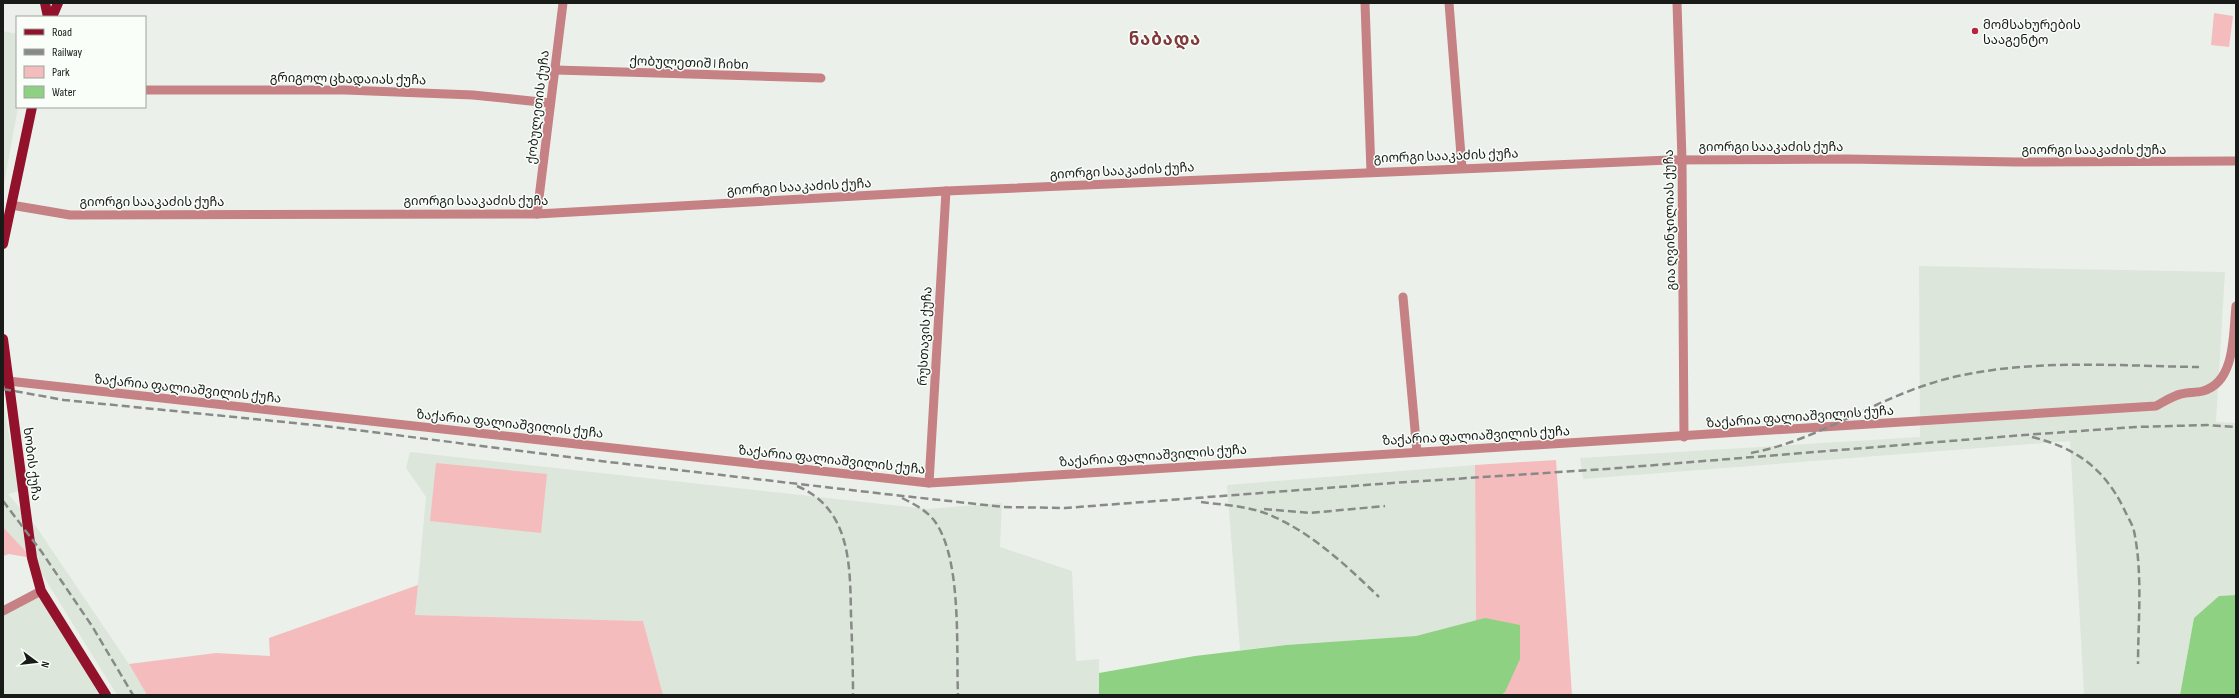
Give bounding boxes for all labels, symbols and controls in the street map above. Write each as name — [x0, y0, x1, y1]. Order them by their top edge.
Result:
legend — [16, 16, 146, 108]
place label: მომსახურების სააგენტო — [1983, 17, 2081, 48]
text: Road — [52, 25, 72, 40]
marker: მომსახურების სააგენტო — [1970, 26, 1980, 36]
district label: ნაბადა — [1129, 30, 1201, 50]
text: Railway — [52, 45, 83, 60]
street label: ქობულეთის ქუჩა — [523, 49, 553, 165]
street label: ქობულეთიშ I ჩიხი — [629, 53, 749, 73]
text: Park — [52, 65, 70, 80]
street label: გრიგოლ ცხადაიას ქუჩა — [270, 70, 426, 88]
text: Water — [52, 85, 76, 100]
street label: გიორგი სააკაძის ქუჩა — [1699, 139, 1843, 155]
street label: გიორგი სააკაძის ქუჩა — [2022, 142, 2166, 158]
street label: გიორგი სააკაძის ქუჩა — [1373, 145, 1519, 167]
street label: გია ღვინჯილიას ქუჩა — [1661, 149, 1679, 291]
street label: გიორგი სააკაძის ქუჩა — [1049, 159, 1195, 183]
street label: გიორგი სააკაძის ქუჩა — [726, 175, 872, 199]
street label: გიორგი სააკაძის ქუჩა — [404, 193, 548, 209]
street label: გიორგი სააკაძის ქუჩა — [80, 194, 224, 210]
street label: რუსთავის ქუჩა — [914, 286, 936, 386]
street label: ზაქარია ფალიაშვილის ქუჩა — [94, 371, 282, 407]
street label: ზაქარია ფალიაშვილის ქუჩა — [1706, 402, 1894, 432]
street label: ზაქარია ფალიაშვილის ქუჩა — [416, 406, 604, 442]
street label: ზაქარია ფალიაშვილის ქუჩა — [1382, 423, 1570, 449]
street label: ხობის ქუჩა — [20, 426, 44, 502]
street label: ზაქარია ფალიაშვილის ქუჩა — [1059, 441, 1247, 471]
street label: ზაქარია ფალიაშვილის ქუჩა — [738, 442, 926, 478]
north arrow — [16, 642, 56, 682]
text: N — [38, 660, 52, 669]

